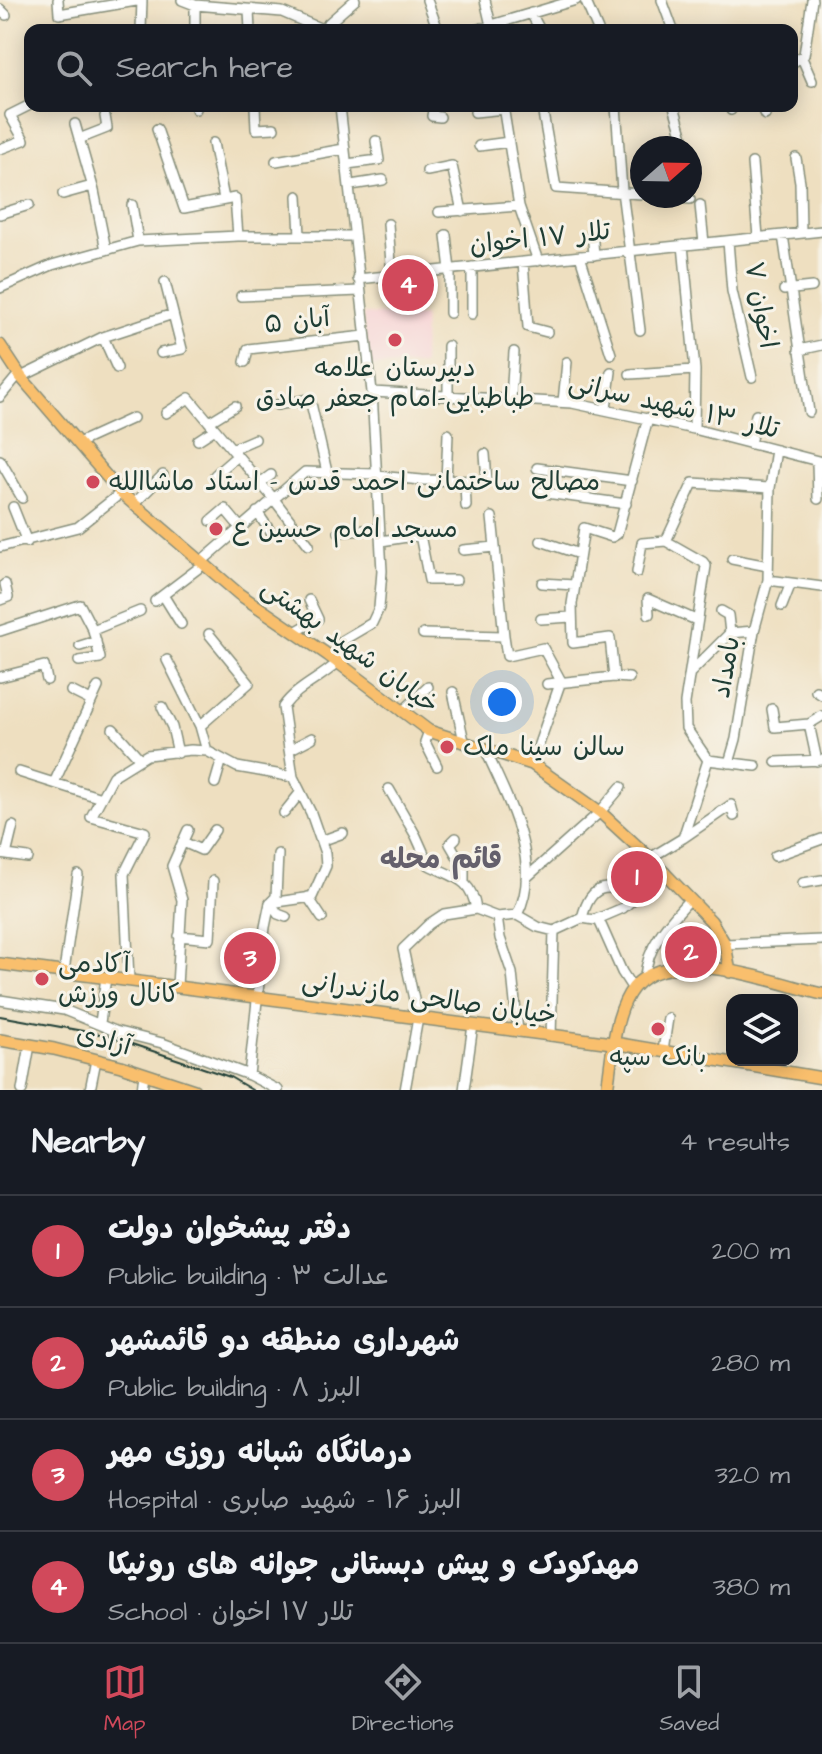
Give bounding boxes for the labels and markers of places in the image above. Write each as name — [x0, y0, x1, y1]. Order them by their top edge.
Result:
pin: 4 — [382, 255, 434, 315]
marker: دبیرستان علامه طباطبایی-امام جعفر صادق — [386, 331, 404, 349]
place label: دبیرستان علامه طباطبایی-امام جعفر صادق — [256, 350, 534, 417]
place label: مصالح ساختمانی احمد قدس - استاد ماشاالله — [109, 464, 600, 500]
marker: مصالح ساختمانی احمد قدس - استاد ماشاالله — [84, 473, 102, 491]
place label: مسجد امام حسین ع — [232, 511, 458, 548]
marker: مسجد امام حسین ع — [207, 520, 225, 538]
place label: سالن سینا ملک — [463, 729, 625, 765]
marker: سالن سینا ملک — [438, 738, 456, 756]
pin: 1 — [611, 847, 663, 907]
pin: 2 — [665, 922, 717, 982]
pin: 3 — [224, 928, 276, 988]
place label: آکادمی کانال ورزش — [58, 946, 180, 1012]
marker: آکادمی کانال ورزش — [33, 970, 51, 988]
marker: بانک سپه — [649, 1020, 667, 1038]
place label: بانک سپه — [609, 1039, 707, 1075]

